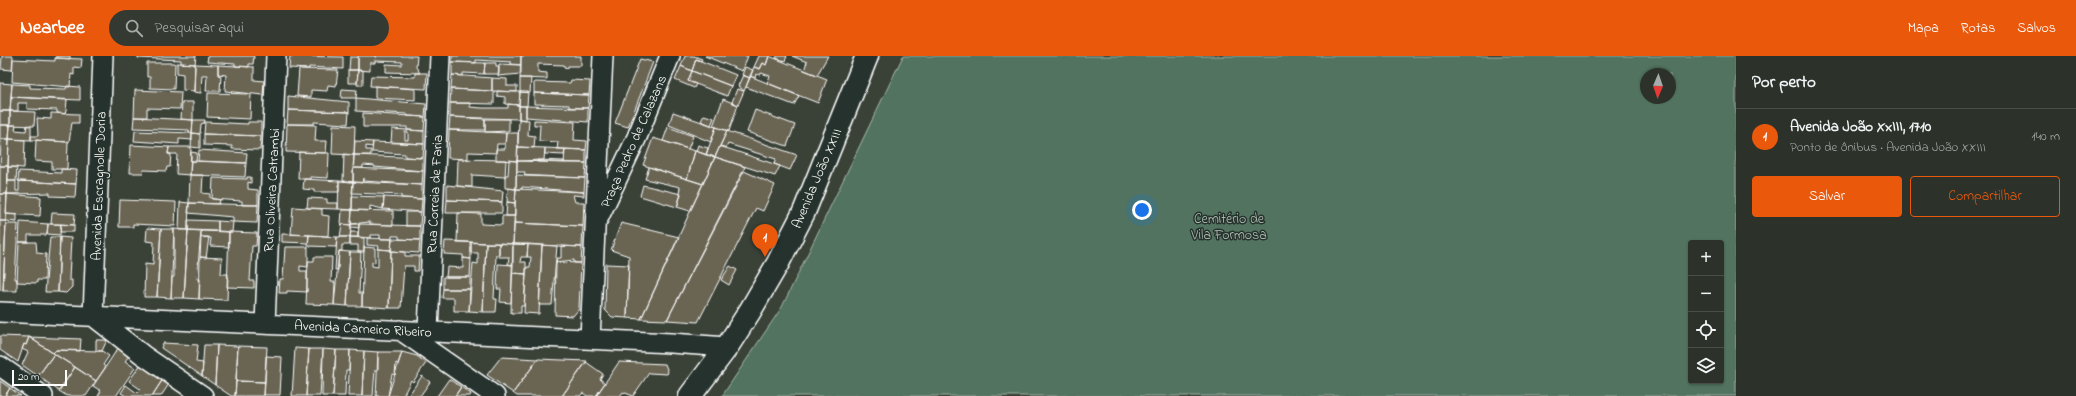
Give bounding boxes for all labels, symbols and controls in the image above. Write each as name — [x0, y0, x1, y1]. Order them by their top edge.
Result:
search box — [109, 10, 389, 46]
text: Nearbee — [20, 15, 85, 42]
icon: search — [123, 17, 145, 39]
text: Pesquisar aqui — [155, 17, 244, 39]
text: Mapa — [1908, 18, 1939, 39]
text: Rotas — [1961, 18, 1995, 39]
text: Salvos — [2017, 18, 2056, 39]
north arrow — [1640, 68, 1676, 104]
text: Por perto — [1752, 70, 1816, 95]
street label: Praça Pedro de Calazans — [596, 72, 673, 211]
street label: Avenida Escragnolle Doria — [86, 111, 114, 261]
text: Avenida João XxIII, 1710 — [1790, 116, 1931, 138]
street label: Avenida João XXIII — [787, 125, 848, 232]
text: 1 — [1763, 127, 1767, 146]
text: 140 m — [2032, 127, 2060, 146]
street label: Rua Oliveira Catrambi — [259, 128, 286, 252]
street label: Rua Correia de Faria — [422, 134, 449, 254]
text: Ponto de ônibus · Avenida João XXIII — [1790, 138, 1986, 157]
button: Salvar — [1752, 176, 1902, 217]
button: Compartilhar — [1910, 176, 2060, 217]
your location — [1132, 200, 1152, 220]
park label: Cemitério de Vila Formosa — [1190, 209, 1267, 246]
pin: 1 — [752, 224, 778, 257]
map controls — [1688, 240, 1724, 384]
button: + — [1688, 240, 1724, 276]
button: − — [1688, 276, 1724, 312]
button: locate — [1688, 312, 1724, 348]
street label: Avenida Carneiro Ribeiro — [294, 315, 432, 344]
button: layers — [1688, 348, 1724, 384]
scale bar — [12, 368, 67, 387]
text: 20 m — [18, 369, 40, 385]

